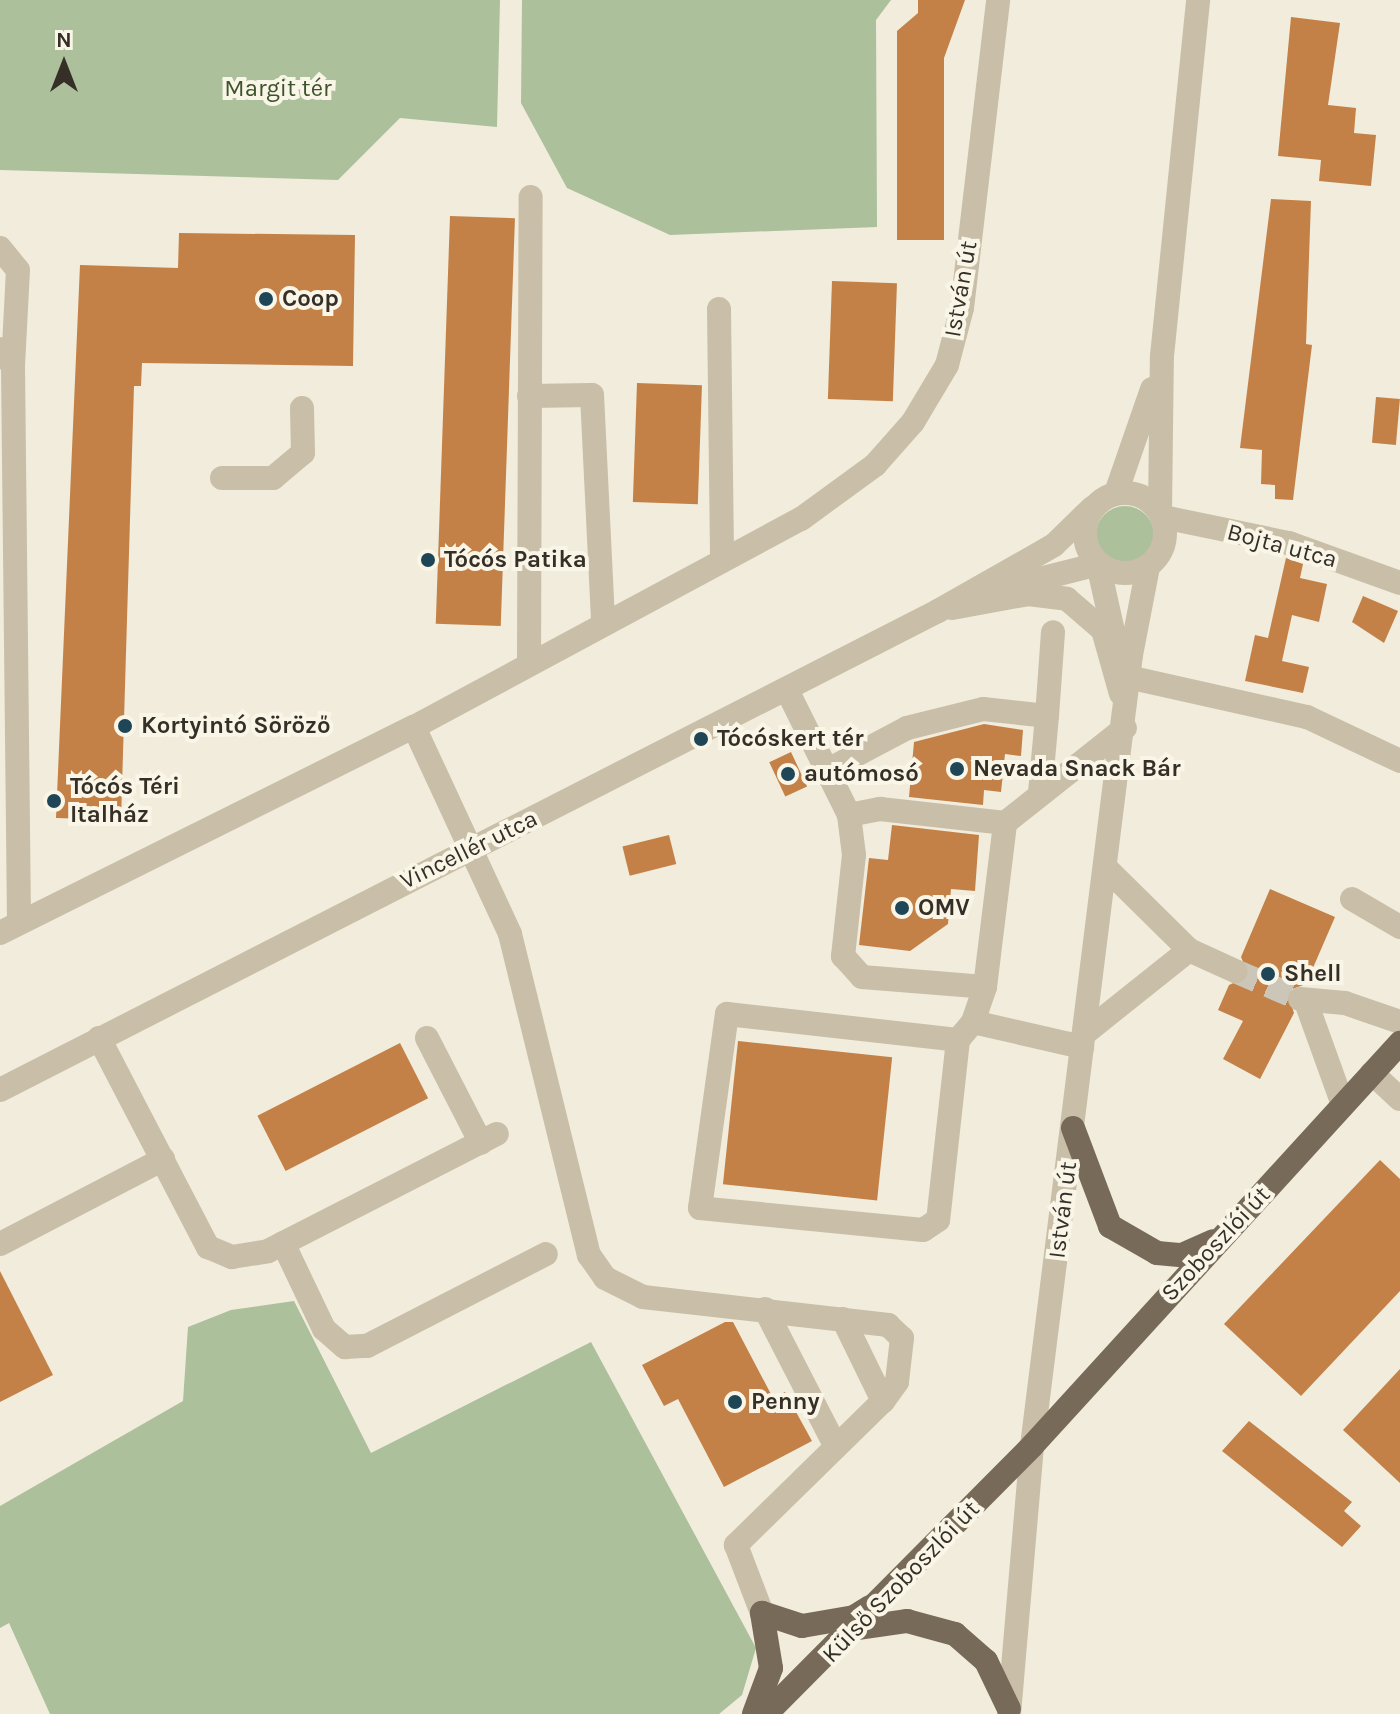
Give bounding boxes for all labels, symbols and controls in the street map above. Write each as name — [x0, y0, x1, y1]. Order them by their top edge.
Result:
north arrow — [24, 24, 104, 104]
text: N — [56, 27, 72, 53]
park label: Margit tér — [224, 75, 332, 103]
street label: István út — [938, 239, 984, 339]
place label: Coop — [282, 285, 339, 313]
marker: Coop — [257, 290, 275, 308]
street label: Bojta utca — [1224, 518, 1340, 574]
place label: Tócós Patika — [444, 546, 587, 574]
marker: Tócós Patika — [419, 551, 437, 569]
place label: Kortyintó Söröző — [141, 712, 331, 740]
marker: Kortyintó Söröző — [116, 717, 134, 735]
place label: Tócóskert tér — [717, 725, 864, 753]
marker: Tócóskert tér — [692, 730, 710, 748]
place label: Nevada Snack Bár — [973, 755, 1181, 783]
place label: autómosó — [804, 760, 919, 788]
marker: Nevada Snack Bár — [948, 760, 966, 778]
marker: autómosó — [779, 765, 797, 783]
place label: Tócós Téri Italház — [70, 773, 180, 829]
marker: Tócós Téri Italház — [45, 792, 63, 810]
street label: Vincellér utca — [396, 804, 542, 896]
place label: OMV — [918, 894, 970, 922]
marker: OMV — [893, 899, 911, 917]
place label: Shell — [1284, 960, 1342, 988]
marker: Shell — [1259, 965, 1277, 983]
street label: István út — [1043, 1160, 1083, 1260]
street label: Szoboszlói út — [1155, 1181, 1277, 1307]
place label: Penny — [751, 1388, 820, 1416]
marker: Penny — [726, 1393, 744, 1411]
street label: Külső Szoboszlói út — [816, 1495, 986, 1669]

